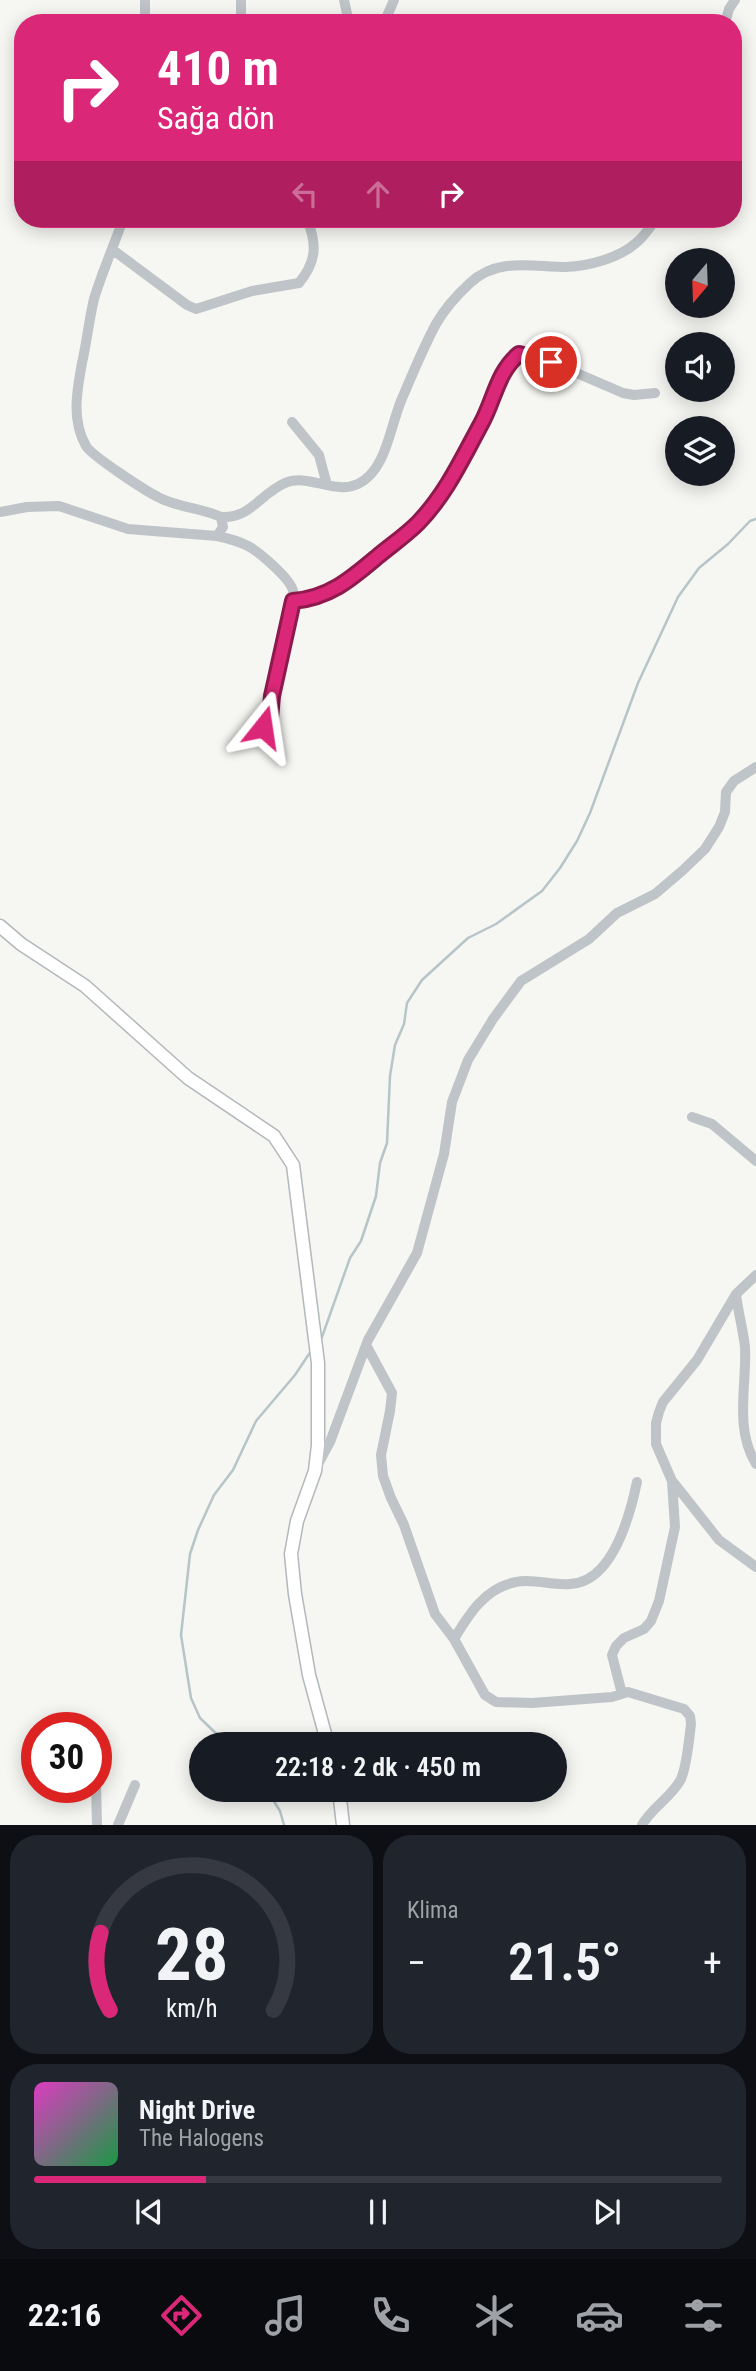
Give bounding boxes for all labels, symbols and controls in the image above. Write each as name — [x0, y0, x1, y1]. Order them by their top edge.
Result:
text: 410 m — [157, 40, 279, 97]
icon: right — [42, 42, 133, 133]
text: Sağa dön — [157, 99, 275, 137]
icon: left — [286, 175, 324, 213]
icon: ahead — [359, 175, 397, 213]
icon: right — [432, 175, 470, 213]
north arrow — [665, 248, 735, 318]
map controls — [665, 248, 735, 486]
pin — [521, 332, 581, 392]
button: sound — [665, 332, 735, 402]
icon: arrive — [532, 343, 570, 381]
button: layers — [665, 416, 735, 486]
position arrow — [226, 690, 300, 764]
speed limit sign: 30 — [21, 1712, 112, 1803]
text: 22:18 · 2 dk · 450 m — [275, 1752, 481, 1782]
text: Klima — [407, 1897, 458, 1924]
text: 28 — [155, 1913, 228, 1999]
text: 21.5° — [508, 1932, 621, 1993]
text: − — [407, 1941, 426, 1985]
text: + — [703, 1941, 722, 1985]
text: km/h — [166, 1994, 217, 2023]
text: Night Drive — [139, 2095, 255, 2125]
text: The Halogens — [139, 2125, 264, 2152]
icon: previous — [130, 2193, 168, 2231]
icon: pause — [359, 2193, 397, 2231]
icon: next — [588, 2193, 626, 2231]
icon: directions — [157, 2291, 206, 2340]
icon: music — [261, 2291, 310, 2340]
icon: phone — [366, 2291, 415, 2340]
icon: climate — [470, 2291, 519, 2340]
icon: car — [575, 2291, 624, 2340]
icon: filters — [679, 2291, 728, 2340]
text: 22:16 — [28, 2296, 101, 2334]

